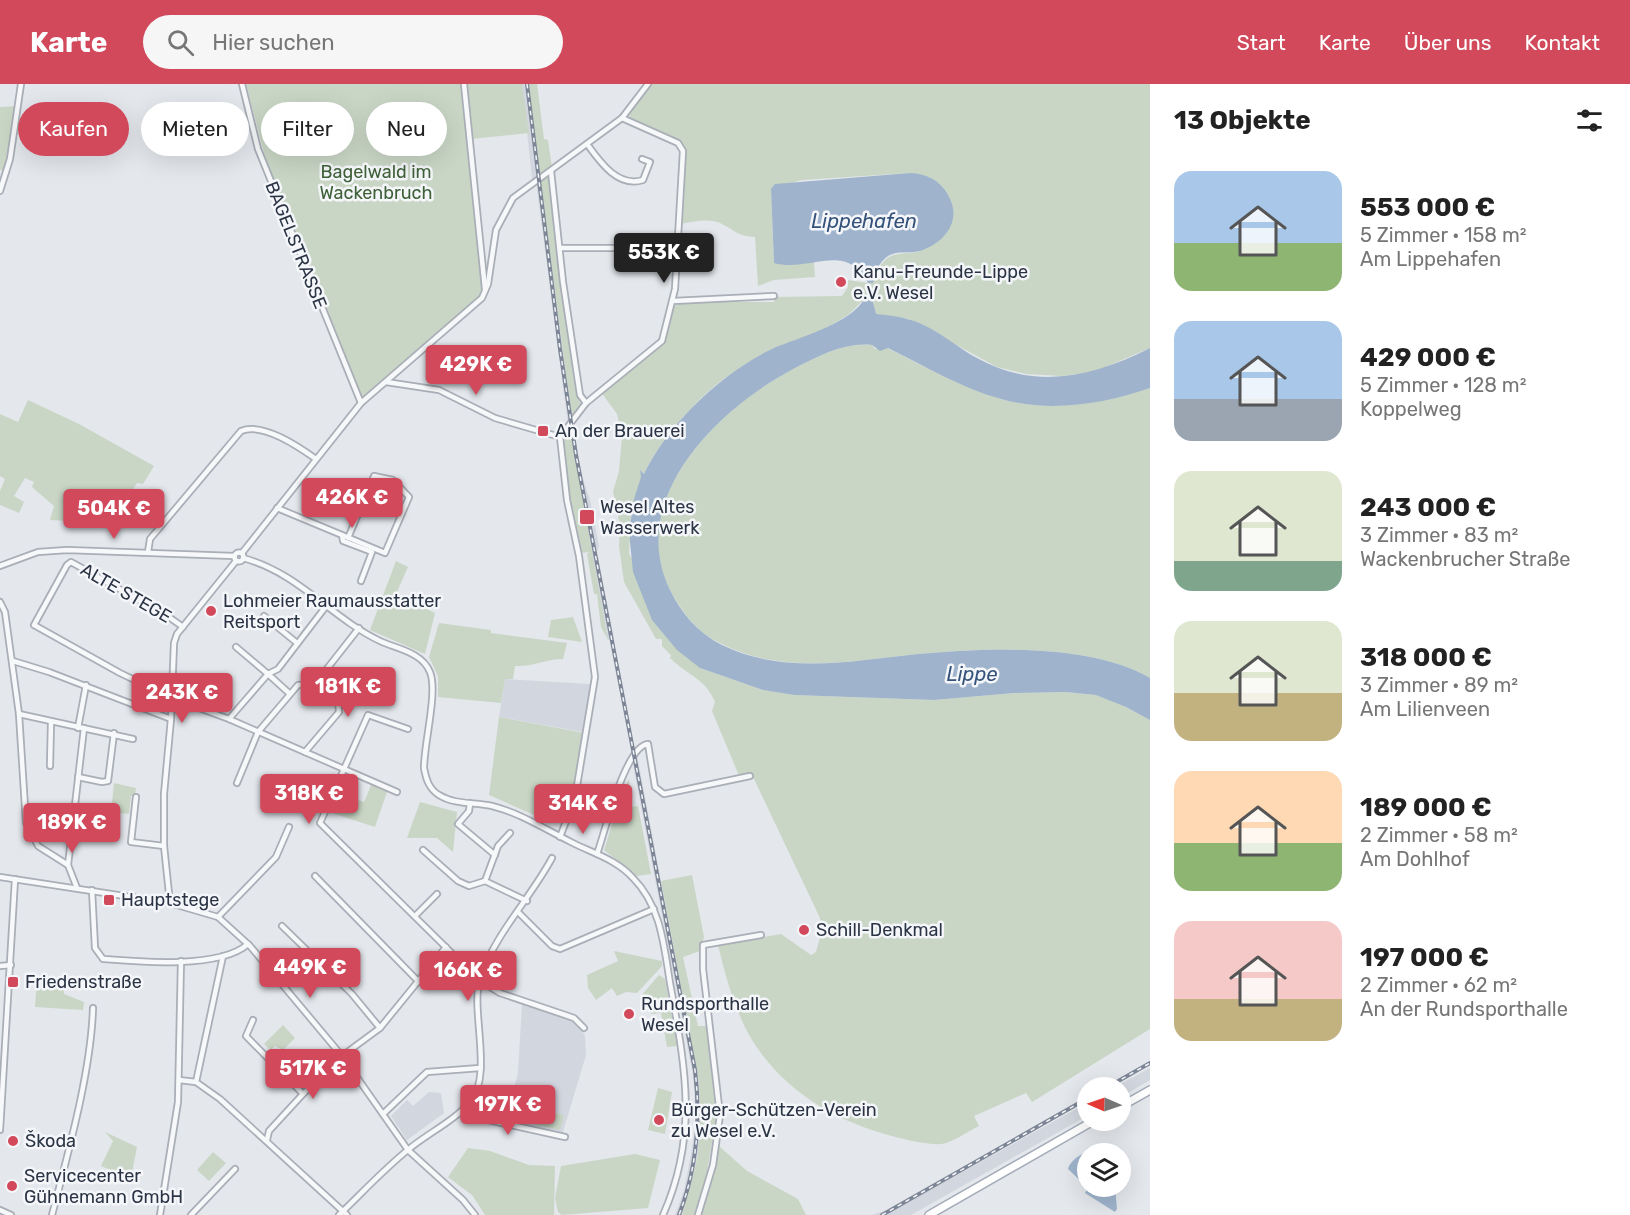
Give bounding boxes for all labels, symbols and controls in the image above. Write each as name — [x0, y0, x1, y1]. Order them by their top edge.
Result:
search box — [143, 15, 563, 69]
text: Karte — [30, 26, 107, 59]
icon: search — [164, 26, 197, 59]
text: Hier suchen — [212, 29, 335, 56]
text: Start — [1237, 30, 1286, 55]
text: Karte — [1319, 30, 1371, 55]
text: Über uns — [1404, 30, 1492, 55]
text: Kontakt — [1525, 30, 1600, 55]
chip: Kaufen — [18, 102, 129, 156]
chip: Mieten — [141, 102, 249, 156]
chip: Filter — [261, 102, 354, 156]
chip: Neu — [366, 102, 447, 156]
icon: filters — [1573, 104, 1606, 137]
text: 13 Objekte — [1174, 105, 1311, 136]
park label: Bagelwald im Wackenbruch — [319, 161, 433, 204]
street label: BAGELSTRASSE — [260, 178, 332, 312]
text: 553 000 € — [1360, 192, 1495, 223]
icon: home — [1222, 195, 1294, 267]
water label: Lippehafen — [811, 209, 917, 233]
text: 5 Zimmer · 158 m² — [1360, 223, 1527, 247]
pin: 553K € — [615, 233, 713, 284]
text: 553K € — [628, 240, 700, 264]
text: Am Lippehafen — [1360, 247, 1501, 271]
place label: Kanu-Freunde-Lippe e.V. Wesel — [853, 261, 1028, 304]
marker: Kanu-Freunde-Lippe e.V. Wesel — [834, 275, 848, 289]
text: 429 000 € — [1360, 342, 1496, 373]
pin: 429K € — [427, 345, 525, 396]
icon: home — [1222, 345, 1294, 417]
text: 429K € — [440, 352, 512, 376]
text: 5 Zimmer · 128 m² — [1360, 373, 1526, 397]
text: Koppelweg — [1360, 397, 1462, 421]
place label: An der Brauerei — [555, 420, 685, 442]
marker: An der Brauerei — [536, 424, 550, 438]
pin: 426K € — [303, 478, 401, 529]
text: 426K € — [316, 485, 388, 509]
pin: 504K € — [65, 489, 163, 540]
text: 243 000 € — [1360, 492, 1496, 523]
icon: home — [1222, 495, 1294, 567]
text: 504K € — [77, 496, 151, 520]
place label: Wesel Altes Wasserwerk — [600, 496, 700, 539]
marker: Wesel Altes Wasserwerk — [578, 508, 596, 526]
text: 3 Zimmer · 83 m² — [1360, 523, 1518, 547]
text: Wackenbrucher Straße — [1360, 547, 1571, 571]
street label: ALTE STEGE — [77, 558, 175, 628]
place label: Lohmeier Raumausstatter Reitsport — [223, 590, 441, 633]
marker: Lohmeier Raumausstatter Reitsport — [204, 604, 218, 618]
text: 318 000 € — [1360, 642, 1492, 673]
icon: home — [1222, 645, 1294, 717]
water label: Lippe — [947, 662, 997, 686]
pin: 181K € — [299, 667, 397, 718]
pin: 243K € — [133, 673, 231, 724]
text: 3 Zimmer · 89 m² — [1360, 673, 1518, 697]
text: 181K € — [315, 674, 381, 698]
text: 243K € — [146, 680, 218, 704]
text: Am Lilienveen — [1360, 697, 1490, 721]
pin: 318K € — [260, 774, 358, 825]
text: 318K € — [274, 781, 344, 805]
pin: 314K € — [534, 784, 632, 835]
text: 314K € — [548, 791, 618, 815]
text: 189 000 € — [1360, 792, 1492, 823]
icon: home — [1222, 795, 1294, 867]
pin: 189K € — [23, 803, 121, 854]
text: 189K € — [37, 810, 107, 834]
text: 2 Zimmer · 58 m² — [1360, 823, 1518, 847]
text: Am Dohlhof — [1360, 847, 1470, 871]
place label: Hauptstege — [121, 889, 219, 911]
marker: Hauptstege — [102, 893, 116, 907]
place label: Schill-Denkmal — [816, 919, 943, 941]
marker: Schill-Denkmal — [797, 923, 811, 937]
text: 197 000 € — [1360, 942, 1489, 973]
icon: home — [1222, 945, 1294, 1017]
pin: 449K € — [261, 948, 359, 999]
pin: 166K € — [419, 951, 517, 1002]
text: 449K € — [273, 955, 347, 979]
text: 166K € — [433, 958, 503, 982]
place label: Friedenstraße — [25, 971, 142, 993]
text: 2 Zimmer · 62 m² — [1360, 973, 1517, 997]
marker: Friedenstraße — [6, 975, 20, 989]
place label: Rundsporthalle Wesel — [641, 993, 769, 1036]
text: An der Rundsporthalle — [1360, 997, 1568, 1021]
marker: Rundsporthalle Wesel — [622, 1007, 636, 1021]
pin: 517K € — [264, 1049, 362, 1100]
text: 517K € — [279, 1056, 347, 1080]
north arrow — [1077, 1077, 1131, 1131]
map controls — [1077, 1077, 1131, 1197]
pin: 197K € — [459, 1085, 557, 1136]
text: 197K € — [474, 1092, 542, 1116]
place label: Bürger-Schützen-Verein zu Wesel e.V. — [671, 1099, 877, 1142]
marker: Bürger-Schützen-Verein zu Wesel e.V. — [652, 1113, 666, 1127]
place label: Škoda — [25, 1130, 76, 1152]
marker: Škoda — [6, 1134, 20, 1148]
button: layers — [1077, 1143, 1131, 1197]
place label: Servicecenter Gühnemann GmbH — [24, 1165, 183, 1208]
marker: Servicecenter Gühnemann GmbH — [5, 1179, 19, 1193]

